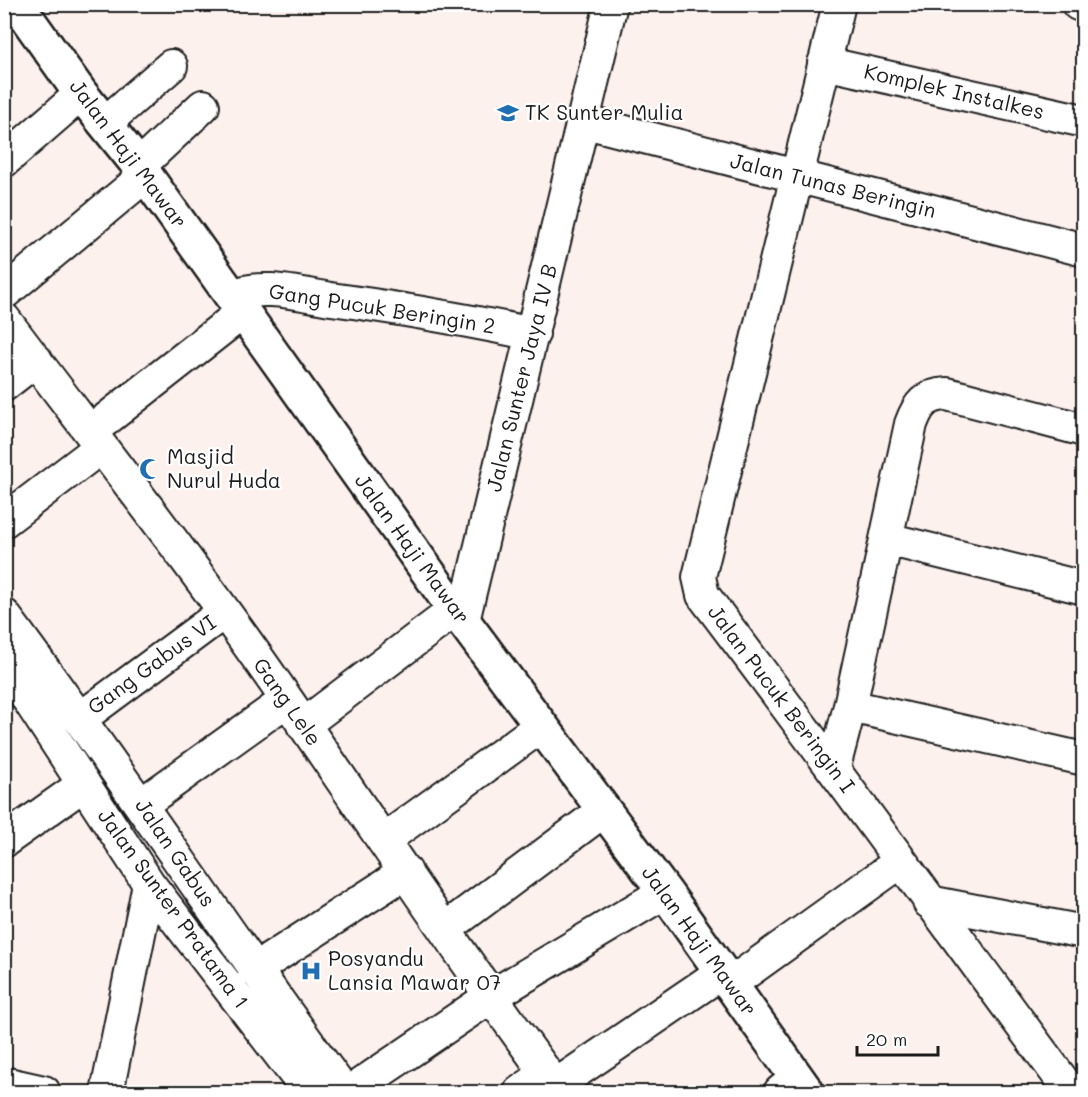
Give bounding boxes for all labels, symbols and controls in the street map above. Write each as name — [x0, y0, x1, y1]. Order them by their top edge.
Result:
street label: Komplek Instalkes — [862, 57, 1047, 124]
street label: Jalan Haji Mawar — [64, 73, 194, 233]
place label: TK Sunter Mulia — [525, 98, 684, 125]
school or university icon: TK Sunter Mulia — [496, 101, 520, 125]
street label: Jalan Tunas Beringin — [728, 146, 939, 223]
street label: Jalan Sunter Jaya IV B — [479, 261, 562, 494]
street label: Gang Pucuk Beringin 2 — [267, 276, 497, 339]
place label: Masjid Nurul Huda — [167, 442, 281, 493]
mosque icon: Masjid Nurul Huda — [138, 457, 162, 481]
street label: Jalan Haji Mawar — [350, 468, 477, 629]
street label: Jalan Pucuk Beringin I — [703, 599, 862, 797]
street label: Gang Gabus VI — [82, 608, 221, 719]
street label: Gang Lele — [248, 652, 328, 750]
street label: Jalan Gabus — [130, 793, 222, 912]
street label: Jalan Sunter Pratama 1 — [93, 803, 256, 1013]
street label: Jalan Haji Mawar — [637, 860, 764, 1021]
place label: Posyandu Lansia Mawar 07 — [328, 944, 501, 995]
hospital icon: Posyandu Lansia Mawar 07 — [299, 959, 323, 983]
scale bar — [857, 1019, 938, 1057]
text: 20 m — [866, 1027, 907, 1051]

